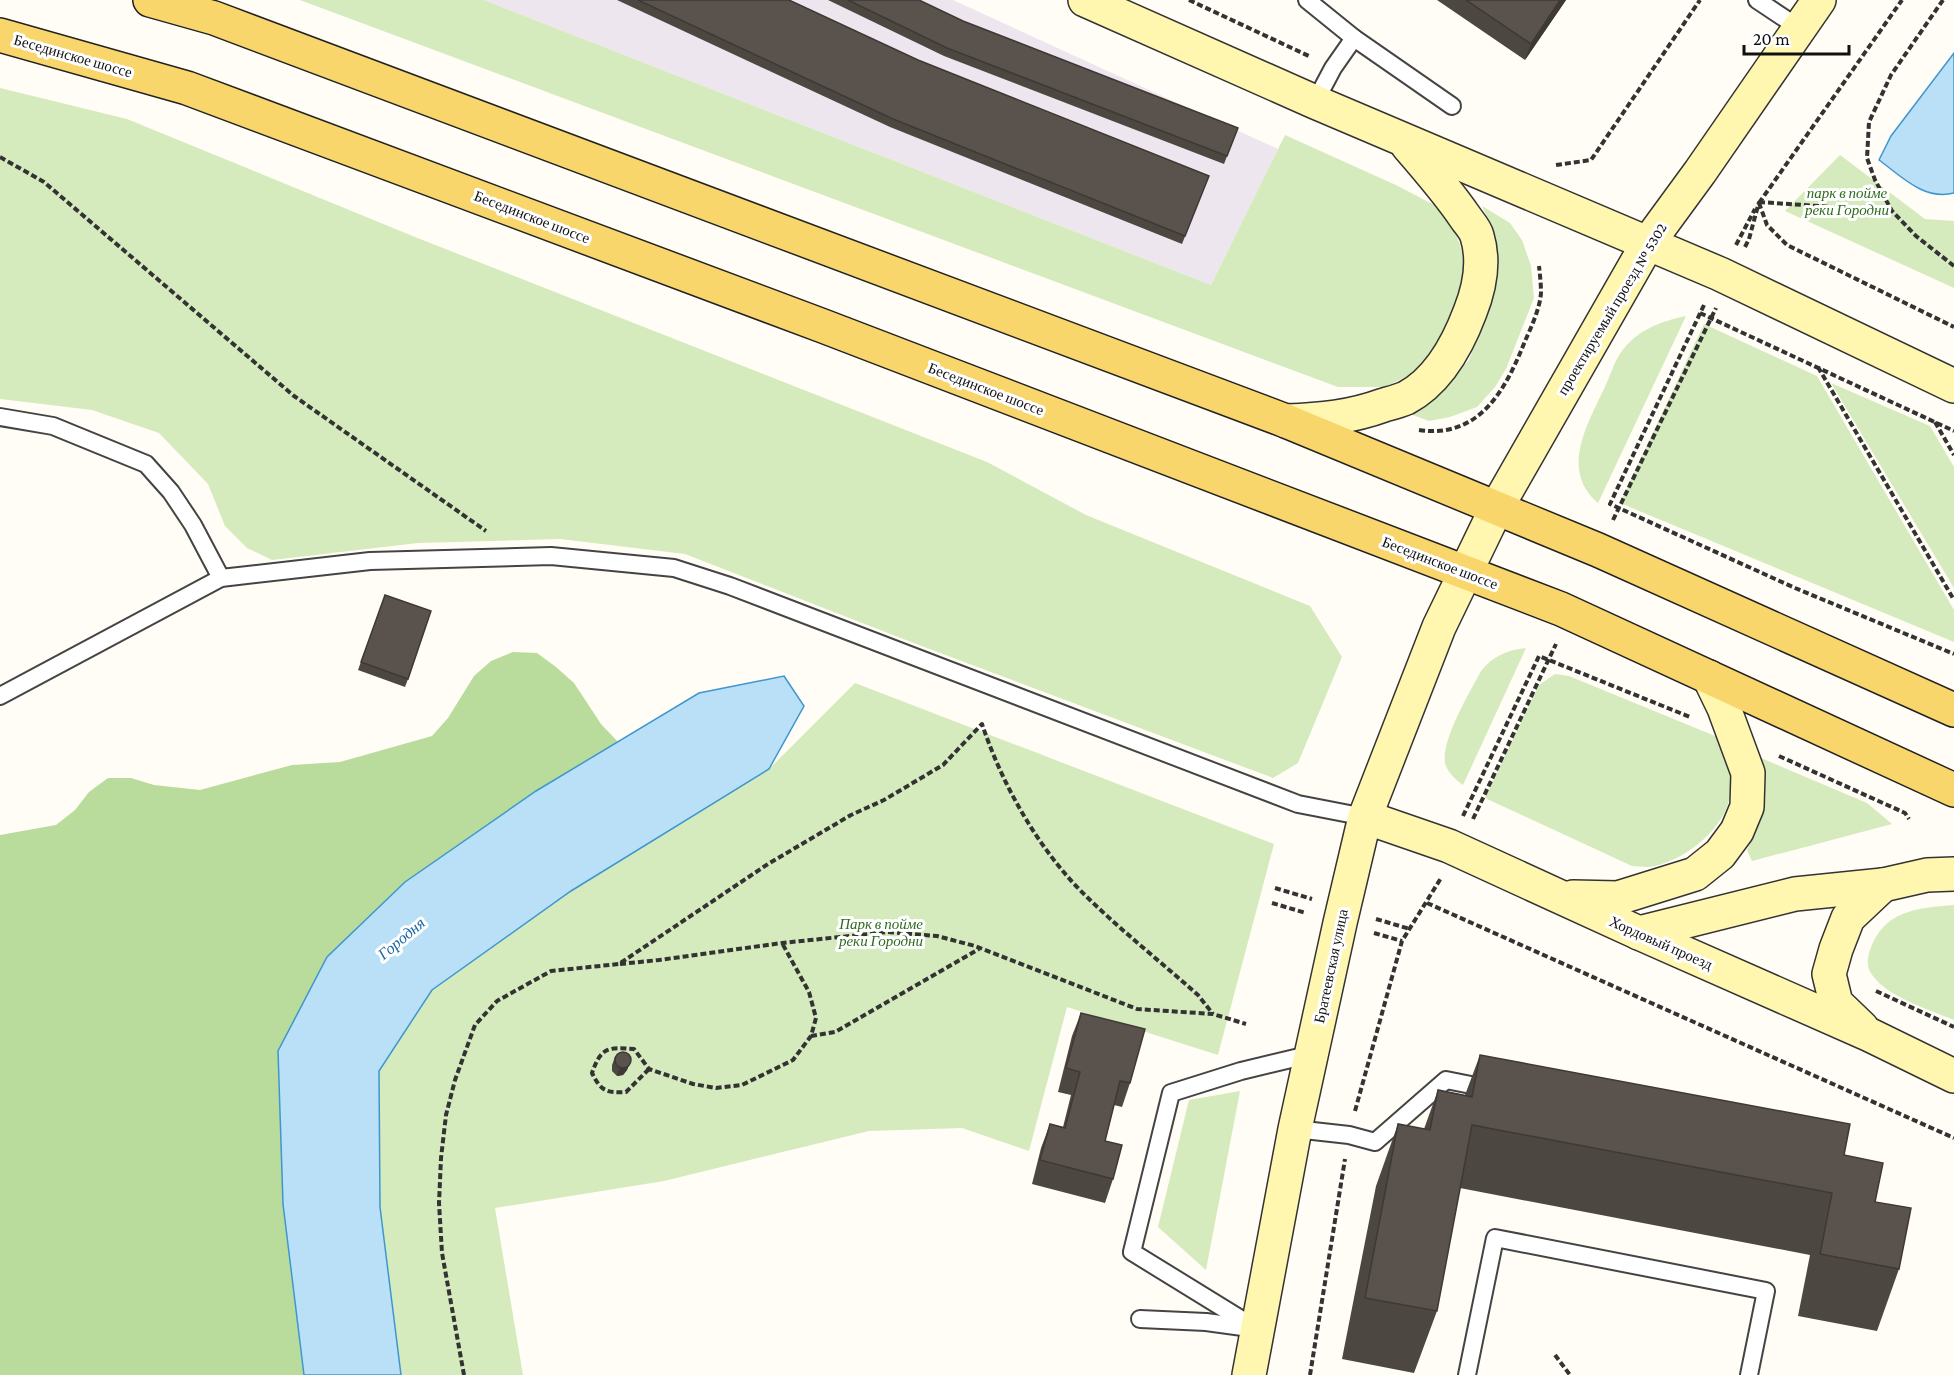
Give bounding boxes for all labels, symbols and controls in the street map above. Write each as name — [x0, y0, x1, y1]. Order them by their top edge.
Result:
scale bar — [1744, 18, 1849, 56]
text: 20 m — [1753, 29, 1790, 49]
street label: Бесединское шоссе — [12, 31, 134, 81]
park label: парк в пойме реки Городни — [1804, 185, 1889, 218]
street label: Бесединское шоссе — [472, 188, 592, 247]
street label: проектируемый проезд № 5302 — [1554, 220, 1670, 398]
street label: Бесединское шоссе — [926, 360, 1046, 419]
street label: Бесединское шоссе — [1380, 534, 1500, 593]
street label: Братеевская улица — [1311, 907, 1351, 1025]
street label: Хордовый проезд — [1607, 913, 1715, 973]
water label: Городня — [374, 914, 429, 964]
park label: Парк в пойме реки Городни — [838, 916, 923, 949]

